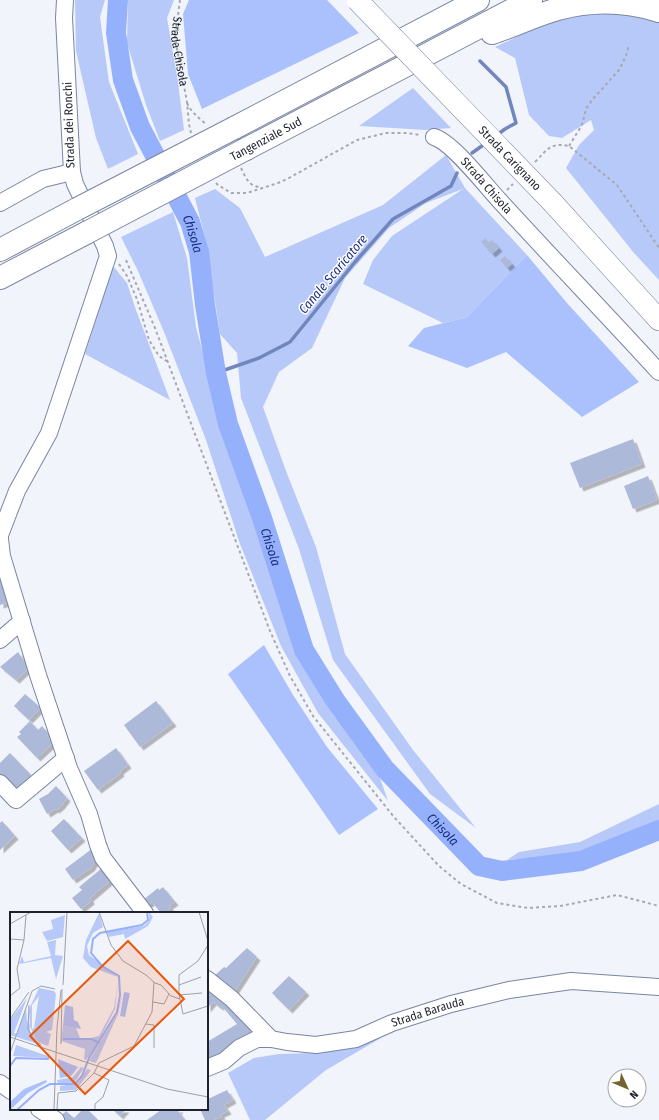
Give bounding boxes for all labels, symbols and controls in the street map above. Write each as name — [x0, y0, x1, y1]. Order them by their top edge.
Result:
street label: Strada Chisola — [168, 16, 191, 88]
street label: Strada dei Ronchi — [60, 82, 78, 168]
street label: Tangenziale Sud — [228, 114, 304, 164]
street label: Strada Carignano — [475, 123, 544, 193]
street label: Strada Chisola — [458, 154, 515, 217]
water label: Chisola — [180, 212, 206, 255]
water label: Canale Scaricatore — [296, 231, 370, 317]
water label: Chisola — [258, 526, 284, 568]
water label: Chisola — [424, 810, 462, 848]
inset map — [10, 912, 208, 1110]
street label: Strada Barauda — [389, 994, 466, 1030]
north arrow — [607, 1068, 647, 1108]
text: N — [627, 1088, 641, 1101]

